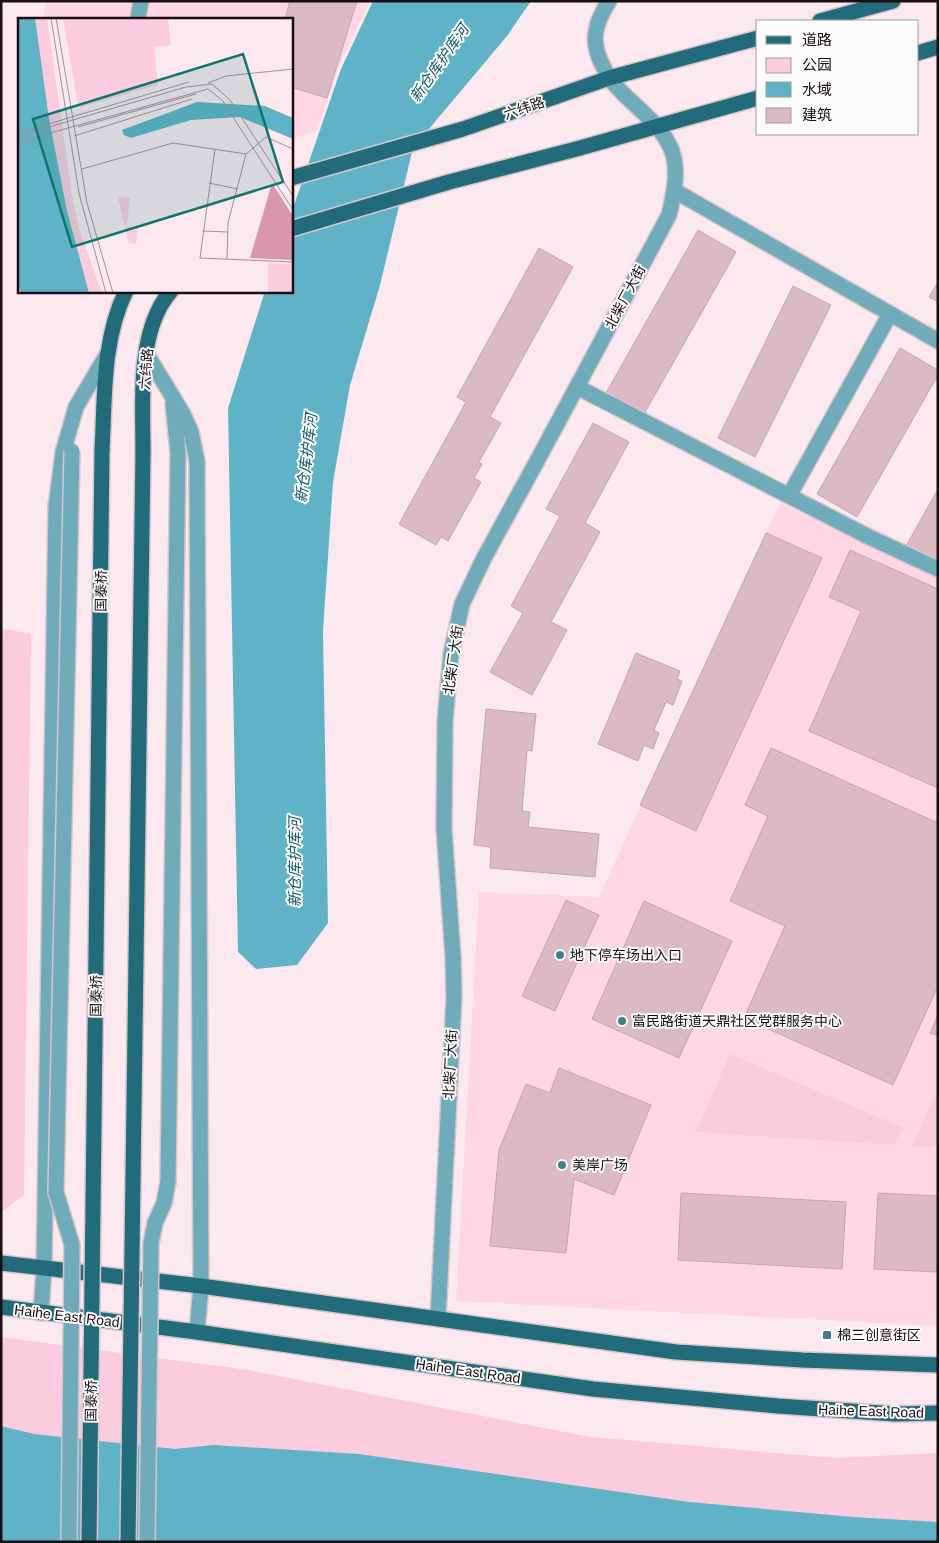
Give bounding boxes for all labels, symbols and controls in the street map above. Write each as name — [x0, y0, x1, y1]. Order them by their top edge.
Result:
inset map — [18, 18, 292, 292]
water label: 新仓库护库河 — [406, 19, 473, 105]
legend — [756, 20, 919, 135]
text: 道路 — [802, 31, 832, 48]
text: 公园 — [802, 56, 832, 73]
text: 水域 — [802, 81, 832, 98]
street label: 六纬路 — [502, 94, 546, 122]
text: 建筑 — [802, 106, 832, 123]
street label: 北柴厂大街 — [602, 262, 648, 332]
street label: 六纬路 — [136, 347, 156, 391]
water label: 新仓库护库河 — [292, 409, 320, 504]
street label: 国泰桥 — [93, 570, 109, 612]
street label: 北柴厂大街 — [440, 624, 466, 696]
water label: 新仓库护库河 — [286, 814, 303, 907]
place label: 地下停车场出入口 — [570, 947, 682, 963]
marker: 地下停车场出入口 — [554, 949, 566, 961]
street label: 国泰桥 — [88, 975, 104, 1017]
place label: 富民路街道天鼎社区党群服务中心 — [632, 1013, 842, 1029]
marker: 富民路街道天鼎社区党群服务中心 — [616, 1015, 628, 1027]
street label: 北柴厂大街 — [440, 1029, 460, 1099]
place label: 美岸广场 — [572, 1157, 628, 1173]
marker: 美岸广场 — [556, 1159, 568, 1171]
street label: Haihe East Road — [13, 1302, 121, 1330]
place label: 棉三创意街区 — [837, 1327, 921, 1343]
marker: 棉三创意街区 — [821, 1329, 833, 1341]
street label: Haihe East Road — [414, 1356, 522, 1386]
street label: 国泰桥 — [83, 1380, 99, 1422]
street label: Haihe East Road — [818, 1401, 924, 1421]

